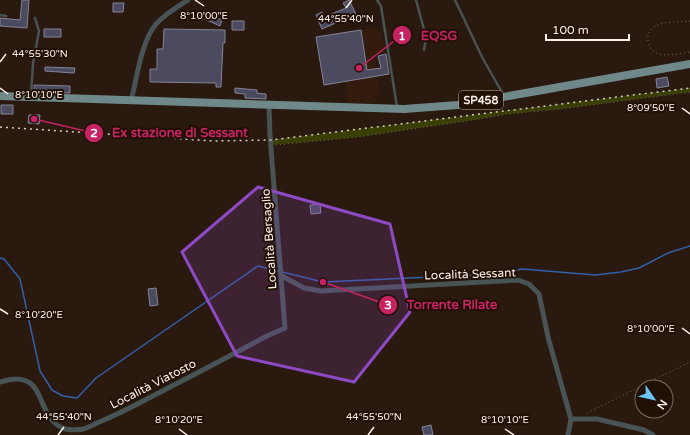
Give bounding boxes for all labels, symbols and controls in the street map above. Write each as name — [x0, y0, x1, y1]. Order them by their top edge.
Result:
text: 8°10'00"E — [180, 10, 228, 22]
text: 44°55'40"N — [318, 13, 374, 25]
scale bar — [546, 16, 629, 42]
callout: EQSG — [392, 23, 465, 48]
text: 100 m — [552, 23, 589, 37]
text: EQSG — [421, 28, 457, 44]
text: 1 — [398, 29, 406, 43]
text: 44°55'30"N — [12, 48, 68, 60]
text: 8°10'10"E — [15, 89, 63, 101]
road number: SP458 — [459, 91, 503, 109]
text: 8°09'50"E — [627, 102, 675, 114]
callout: Ex stazione di Sessant — [84, 120, 256, 145]
text: Ex stazione di Sessant — [112, 125, 248, 141]
text: 2 — [90, 126, 98, 140]
street label: Località Bersaglio — [259, 188, 279, 290]
street label: Località Sessant — [424, 265, 517, 283]
callout: Torrente Rilate — [378, 292, 505, 317]
text: Torrente Rilate — [406, 297, 498, 313]
text: 3 — [384, 298, 392, 312]
text: 8°10'20"E — [15, 309, 63, 321]
text: 8°10'00"E — [627, 323, 675, 335]
street label: Località Viatosto — [108, 356, 198, 412]
north arrow — [634, 379, 674, 419]
text: N — [654, 397, 670, 412]
text: 44°55'40"N — [36, 411, 92, 423]
text: 44°55'50"N — [346, 411, 402, 423]
text: 8°10'20"E — [155, 414, 203, 426]
text: 8°10'10"E — [481, 414, 529, 426]

